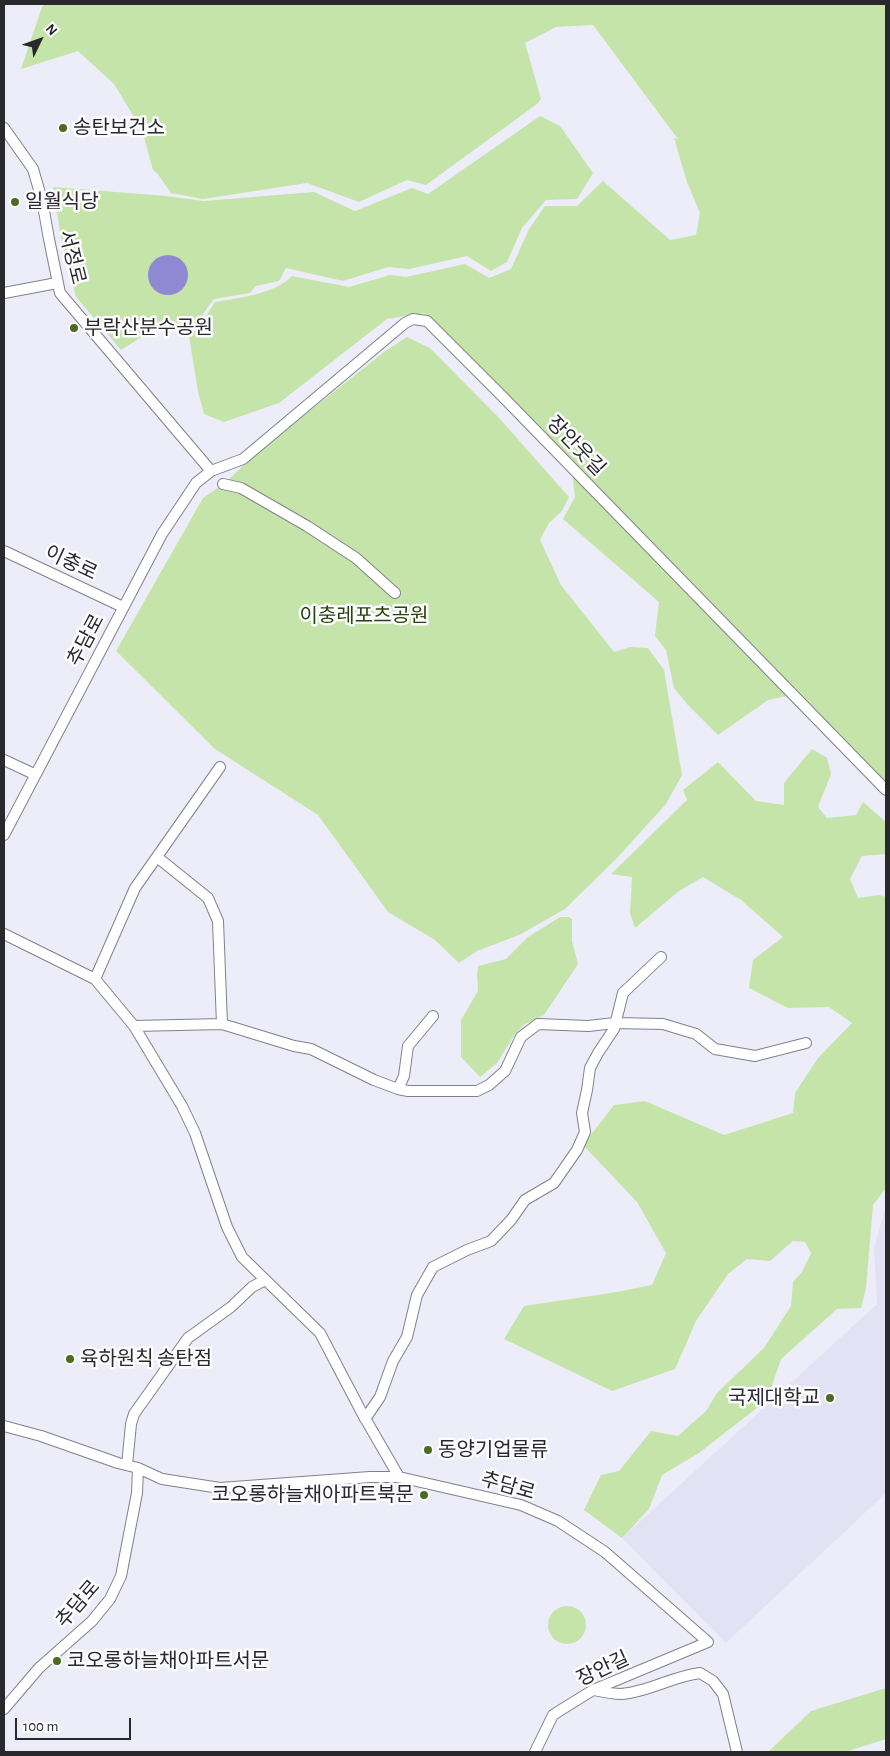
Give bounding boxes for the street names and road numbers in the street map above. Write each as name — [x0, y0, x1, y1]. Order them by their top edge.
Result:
street label: 서정로 — [54, 227, 90, 287]
street label: 장안웃길 — [542, 411, 610, 481]
street label: 이충로 — [41, 540, 101, 586]
street label: 추담로 — [62, 610, 110, 670]
street label: 추담로 — [478, 1467, 538, 1505]
street label: 추담로 — [51, 1575, 105, 1633]
street label: 장안길 — [573, 1646, 633, 1692]

